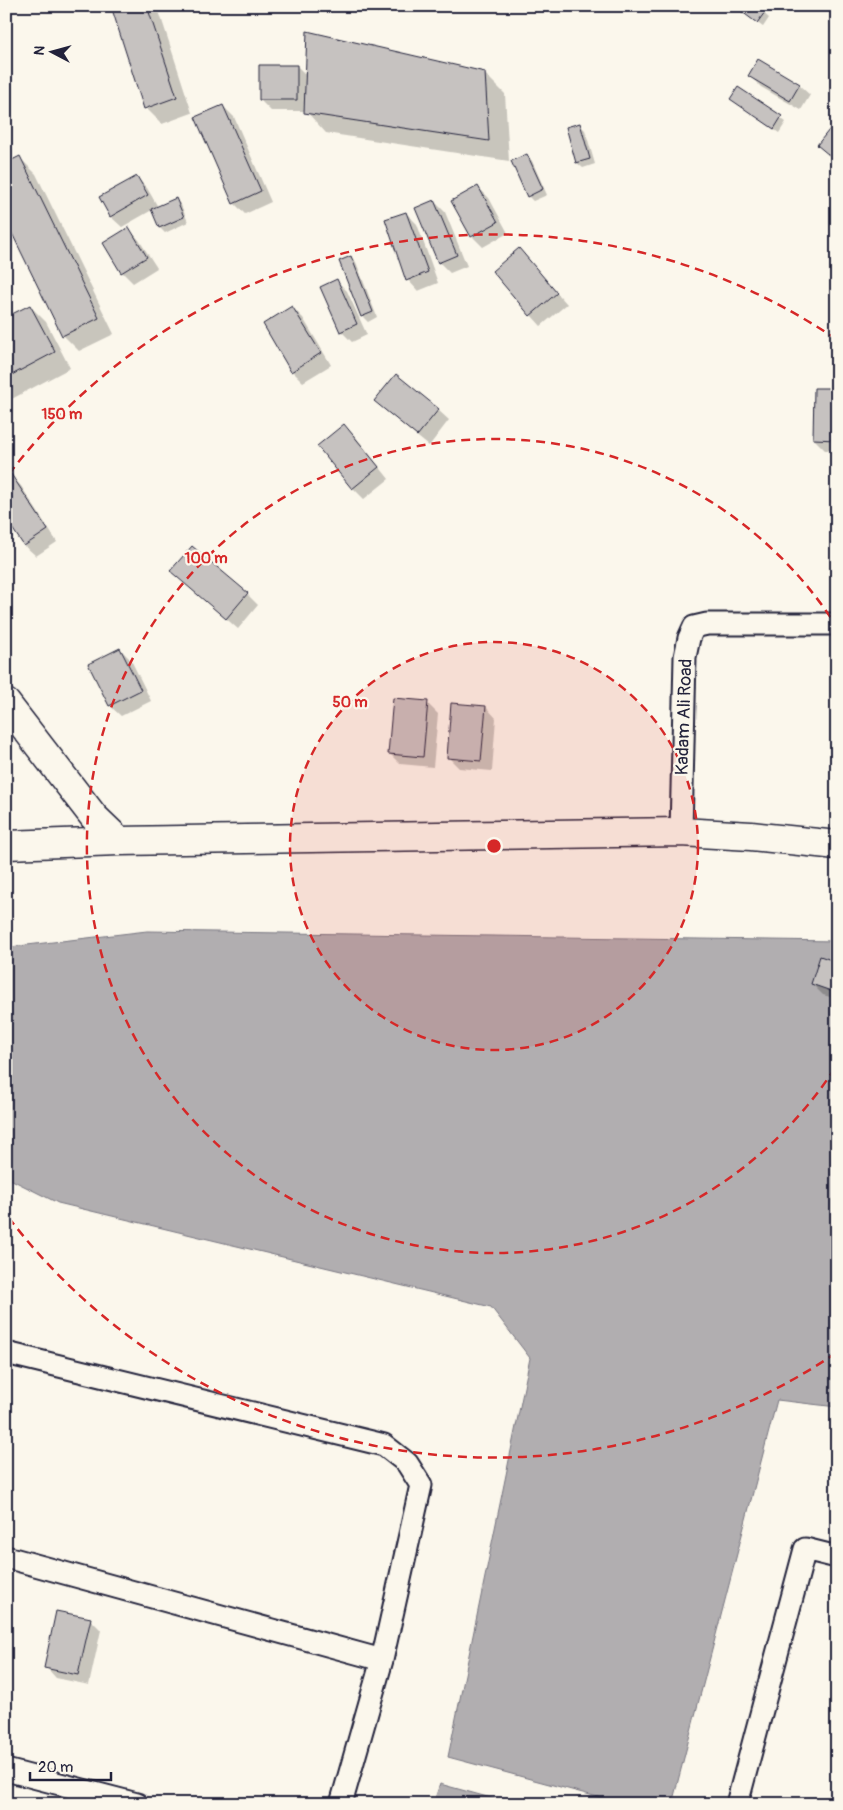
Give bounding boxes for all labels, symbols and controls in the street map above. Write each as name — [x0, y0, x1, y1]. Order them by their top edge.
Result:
north arrow — [28, 28, 78, 78]
text: N — [31, 45, 49, 56]
text: 150 m — [42, 405, 82, 424]
text: 100 m — [185, 549, 227, 568]
street label: Kadam Ali Road — [670, 658, 698, 776]
text: 50 m — [333, 693, 367, 712]
centre of rings — [485, 837, 503, 855]
scale bar — [30, 1750, 111, 1782]
text: 20 m — [38, 1758, 73, 1777]

